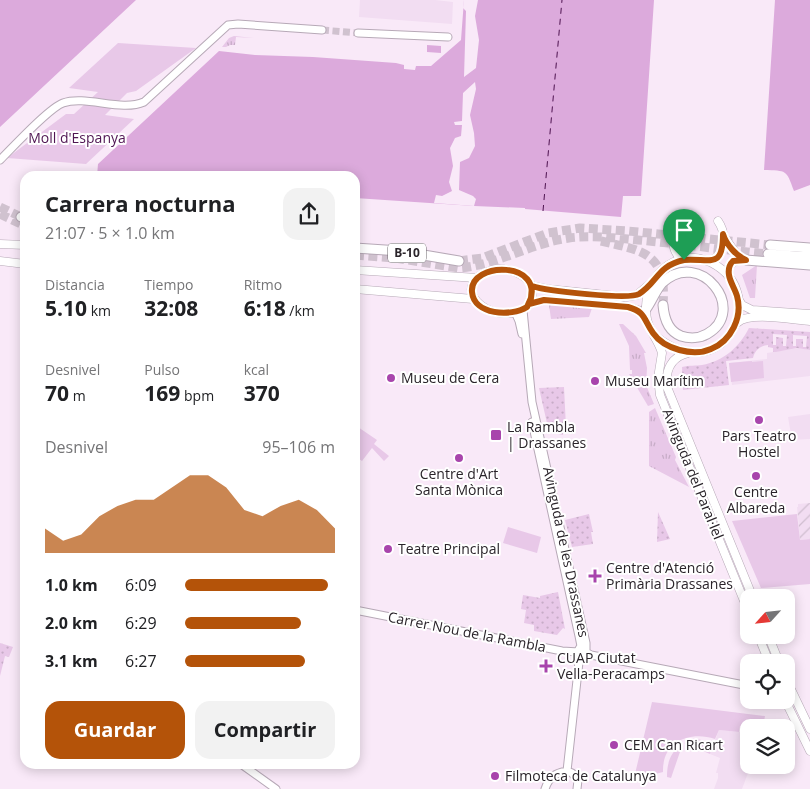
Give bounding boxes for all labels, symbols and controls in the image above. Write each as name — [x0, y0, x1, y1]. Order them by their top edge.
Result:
park label: Moll d'Espanya — [28, 128, 126, 147]
text: Carrera nocturna — [45, 188, 235, 218]
button: share — [283, 188, 335, 240]
pin — [663, 209, 705, 260]
icon: arrive — [670, 216, 698, 244]
text: 21:07 · 5 × 1.0 km — [45, 222, 175, 244]
road number: B-10 — [388, 244, 426, 262]
text: Distancia — [45, 275, 105, 294]
text: Tiempo — [144, 275, 193, 294]
text: Ritmo — [244, 275, 282, 294]
text: 5.10 — [45, 294, 87, 322]
text: 32:08 — [144, 294, 198, 322]
text: 6:18 — [244, 294, 286, 322]
text: km — [87, 301, 111, 320]
text: /km — [286, 301, 315, 320]
text: Desnivel — [45, 360, 100, 379]
text: Pulso — [144, 360, 180, 379]
text: kcal — [244, 360, 269, 379]
place label: Museu de Cera — [401, 368, 499, 387]
place label: Museu Marítim — [605, 371, 704, 390]
marker: Museu de Cera — [385, 372, 397, 384]
marker: Museu Marítim — [589, 375, 601, 387]
text: 70 — [45, 379, 69, 407]
text: 169 — [144, 379, 180, 407]
text: 370 — [244, 379, 280, 407]
text: m — [69, 386, 86, 405]
text: bpm — [180, 386, 214, 405]
street label: Avinguda del Paral·lel — [659, 406, 728, 542]
marker: Pars Teatro Hostel — [753, 414, 765, 426]
place label: La Rambla | Drassanes — [507, 417, 587, 452]
place label: Pars Teatro Hostel — [722, 426, 796, 461]
marker: La Rambla | Drassanes — [489, 428, 503, 442]
text: Desnivel — [45, 436, 108, 458]
text: 95–106 m — [262, 436, 335, 458]
marker: Centre d'Art Santa Mònica — [453, 452, 465, 464]
place label: Centre d'Art Santa Mònica — [415, 464, 503, 499]
street label: Avinguda de les Drassanes — [539, 465, 594, 639]
marker: Centre Albareda — [750, 470, 762, 482]
place label: Centre Albareda — [727, 482, 785, 517]
place label: Teatre Principal — [398, 539, 500, 558]
marker: Teatre Principal — [382, 543, 394, 555]
place label: Centre d'Atenció Primària Drassanes — [606, 558, 733, 593]
marker: Centre d'Atenció Primària Drassanes — [588, 569, 602, 583]
text: 1.0 km — [45, 574, 98, 596]
text: 6:09 — [125, 574, 157, 596]
north arrow — [740, 589, 795, 644]
map controls — [740, 589, 795, 774]
street label: Carrer Nou de la Rambla — [386, 607, 548, 656]
text: 2.0 km — [45, 612, 98, 634]
text: 6:29 — [125, 612, 157, 634]
place label: CUAP Ciutat Vella-Peracamps — [557, 648, 665, 683]
text: 3.1 km — [45, 650, 98, 672]
text: 6:27 — [125, 650, 157, 672]
button: locate — [740, 654, 795, 709]
marker: CUAP Ciutat Vella-Peracamps — [539, 659, 553, 673]
button: Guardar — [45, 701, 185, 759]
button: Compartir — [195, 701, 335, 759]
button: layers — [740, 719, 795, 774]
place label: CEM Can Ricart — [624, 735, 723, 754]
marker: CEM Can Ricart — [608, 739, 620, 751]
place label: Filmoteca de Catalunya — [505, 766, 657, 785]
marker: Filmoteca de Catalunya — [489, 770, 501, 782]

